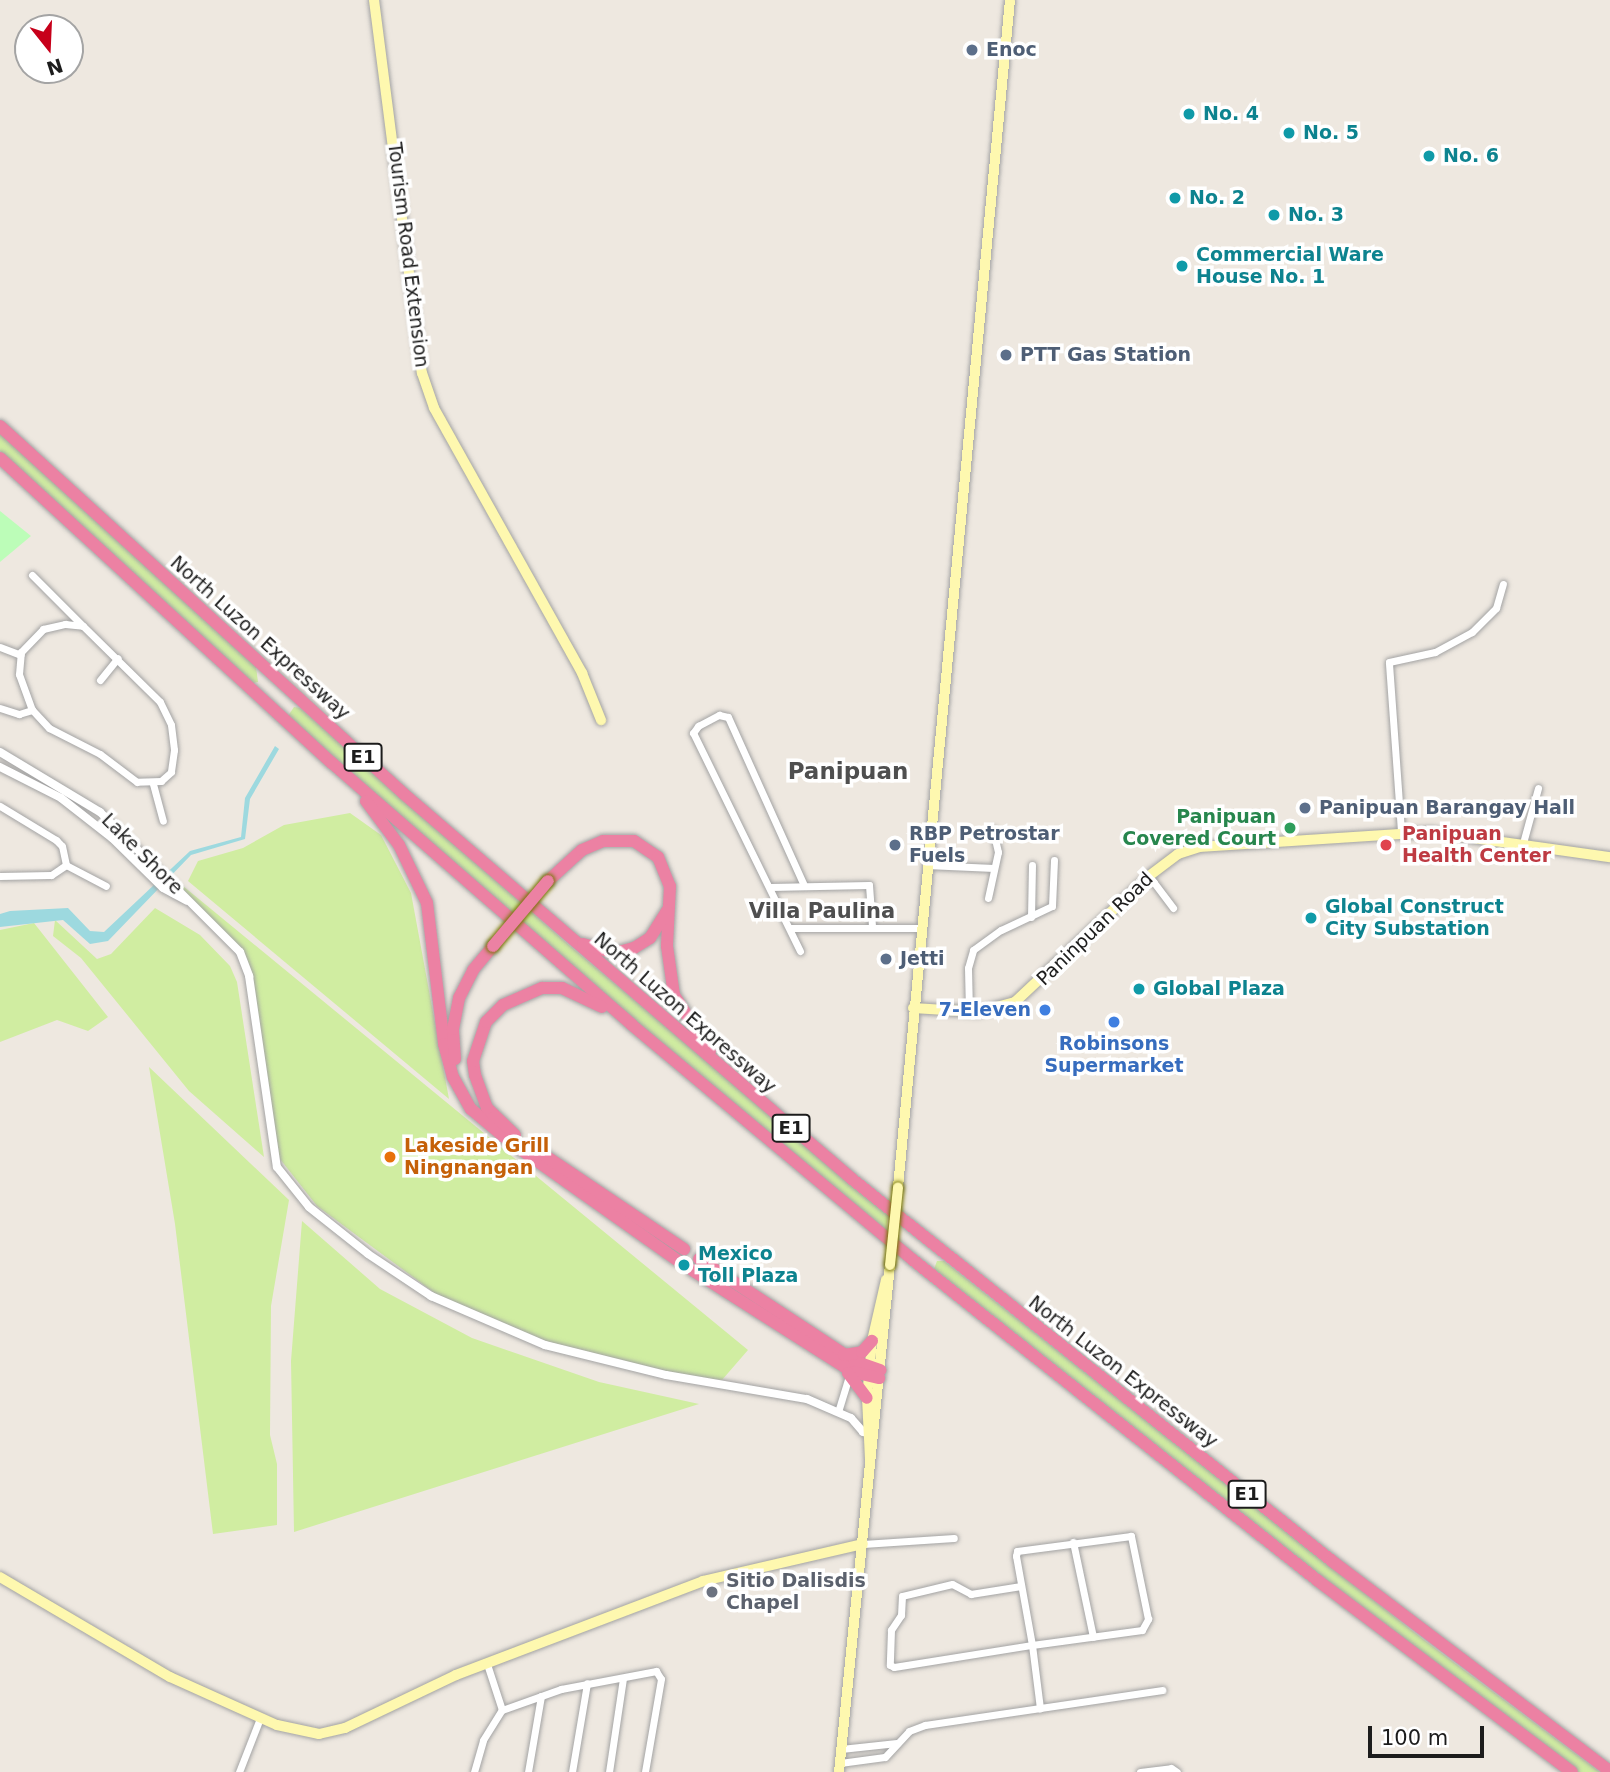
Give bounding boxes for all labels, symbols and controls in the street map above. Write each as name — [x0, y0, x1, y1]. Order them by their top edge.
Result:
north arrow — [14, 14, 84, 84]
place label: Enoc — [986, 39, 1037, 61]
marker: Enoc — [964, 42, 980, 58]
text: N — [44, 54, 66, 80]
place label: No. 4 — [1203, 103, 1259, 125]
marker: No. 4 — [1181, 106, 1197, 122]
place label: No. 5 — [1303, 122, 1359, 144]
marker: No. 5 — [1281, 125, 1297, 141]
street label: Tourism Road Extension — [383, 141, 433, 369]
place label: No. 6 — [1443, 145, 1499, 167]
marker: No. 6 — [1421, 148, 1437, 164]
place label: No. 2 — [1189, 187, 1245, 209]
marker: No. 2 — [1167, 190, 1183, 206]
place label: No. 3 — [1288, 204, 1344, 226]
marker: No. 3 — [1266, 207, 1282, 223]
place label: Commercial Ware House No. 1 — [1196, 244, 1384, 288]
marker: Commercial Ware House No. 1 — [1174, 258, 1190, 274]
place label: PTT Gas Station — [1020, 344, 1191, 366]
marker: PTT Gas Station — [998, 347, 1014, 363]
street label: North Luzon Expressway — [166, 551, 354, 725]
road number: E1 — [342, 742, 384, 772]
district label: Panipuan — [788, 757, 908, 785]
place label: Panipuan Barangay Hall — [1319, 797, 1575, 819]
marker: Panipuan Barangay Hall — [1297, 800, 1313, 816]
place label: Panipuan Covered Court — [1122, 806, 1276, 850]
street label: Lake Shore — [97, 809, 187, 899]
marker: Panipuan Covered Court — [1282, 820, 1298, 836]
place label: RBP Petrostar Fuels — [909, 823, 1060, 867]
place label: Panipuan Health Center — [1402, 823, 1551, 867]
marker: Panipuan Health Center — [1376, 835, 1396, 855]
marker: RBP Petrostar Fuels — [887, 837, 903, 853]
street label: Paninpuan Road — [1032, 868, 1158, 990]
place label: Global Construct City Substation — [1325, 896, 1504, 940]
district label: Villa Paulina — [749, 898, 895, 924]
marker: Global Construct City Substation — [1303, 910, 1319, 926]
street label: North Luzon Expressway — [589, 928, 781, 1098]
place label: Jetti — [900, 948, 945, 970]
marker: Jetti — [878, 951, 894, 967]
place label: Global Plaza — [1153, 978, 1285, 1000]
marker: Global Plaza — [1131, 981, 1147, 997]
place label: 7-Eleven — [939, 999, 1031, 1021]
marker: 7-Eleven — [1037, 1002, 1053, 1018]
marker: Robinsons Supermarket — [1106, 1014, 1122, 1030]
place label: Robinsons Supermarket — [1044, 1033, 1184, 1077]
road number: E1 — [770, 1114, 812, 1142]
place label: Lakeside Grill Ningnangan — [404, 1135, 549, 1179]
marker: Lakeside Grill Ningnangan — [382, 1149, 398, 1165]
place label: Mexico Toll Plaza — [698, 1243, 798, 1287]
marker: Mexico Toll Plaza — [676, 1257, 692, 1273]
street label: North Luzon Expressway — [1024, 1291, 1222, 1453]
road number: E1 — [1226, 1479, 1268, 1508]
place label: Sitio Dalisdis Chapel — [726, 1570, 866, 1614]
marker: Sitio Dalisdis Chapel — [704, 1584, 720, 1600]
scale bar — [1372, 1712, 1488, 1756]
text: 100 m — [1381, 1726, 1448, 1750]

